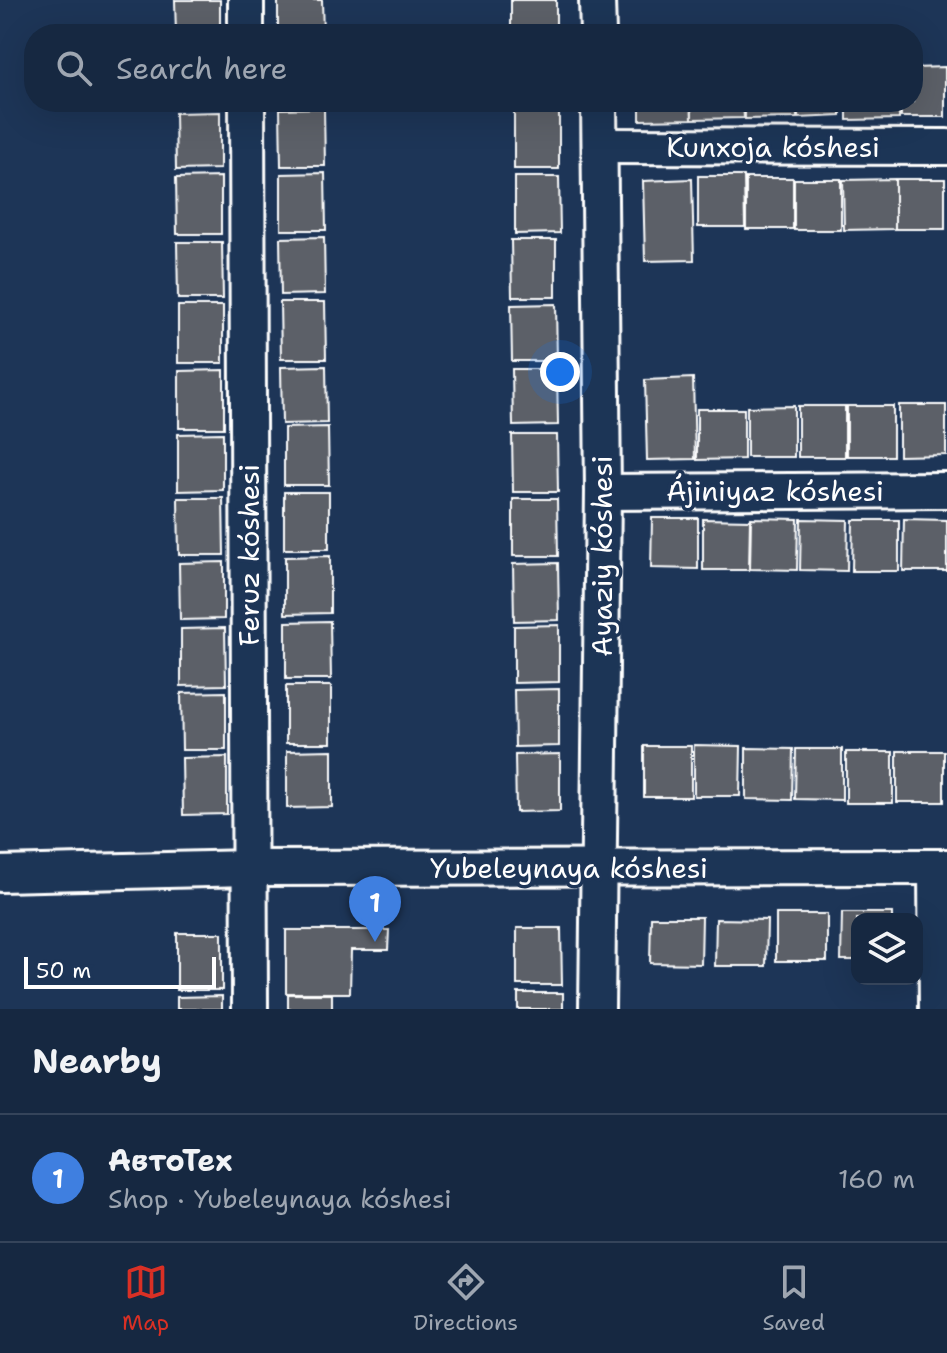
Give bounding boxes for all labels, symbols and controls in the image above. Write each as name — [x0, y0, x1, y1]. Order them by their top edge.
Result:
search box — [24, 24, 923, 112]
icon: search — [52, 46, 96, 90]
text: Search here — [116, 48, 287, 89]
street label: Kunxoja kóshesi — [666, 128, 880, 166]
your location — [540, 352, 580, 392]
street label: Ayaziy kóshesi — [583, 455, 621, 657]
street label: Feruz kóshesi — [230, 464, 268, 646]
street label: Ájiniyaz kóshesi — [666, 472, 884, 510]
street label: Yubeleynaya kóshesi — [430, 849, 708, 887]
pin: 1 — [349, 876, 401, 942]
map controls — [851, 913, 923, 985]
button: layers — [851, 913, 923, 985]
scale bar — [24, 953, 216, 989]
text: 50 m — [36, 956, 91, 985]
text: Nearby — [32, 1038, 162, 1084]
text: АвтоТех — [108, 1140, 232, 1181]
text: 1 — [52, 1161, 64, 1196]
text: 160 m — [838, 1161, 915, 1196]
text: Shop · Yubeleynaya kóshesi — [108, 1181, 452, 1216]
tab: Map — [122, 1260, 169, 1337]
tab: Directions — [413, 1260, 518, 1337]
tab: Saved — [762, 1260, 825, 1337]

